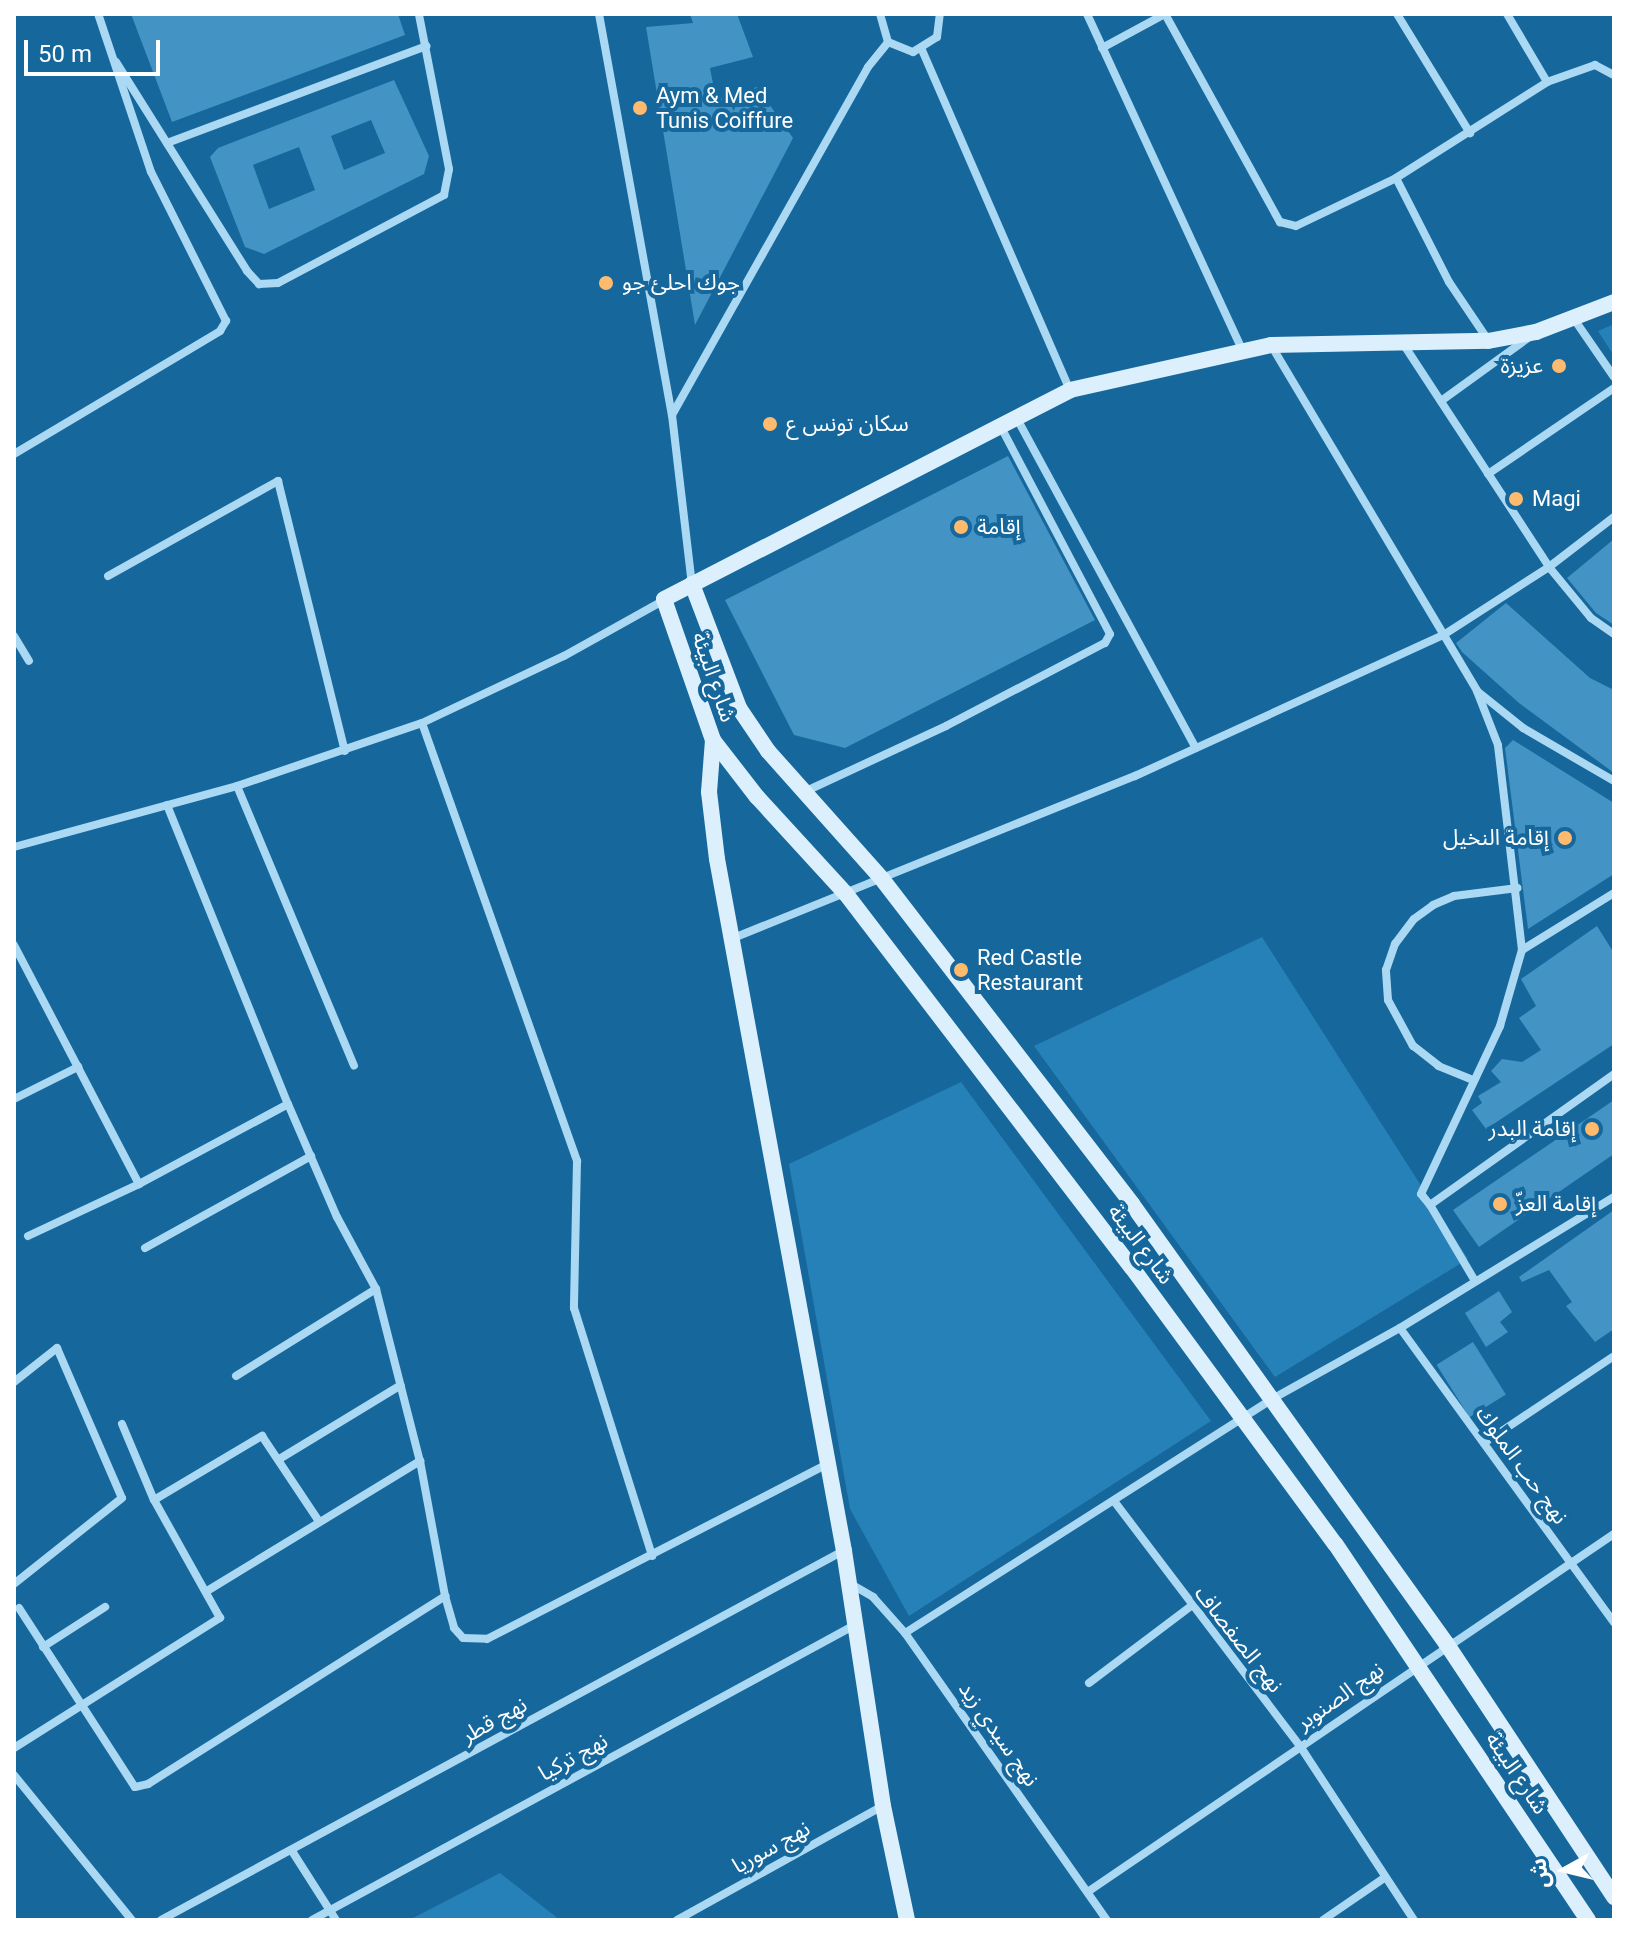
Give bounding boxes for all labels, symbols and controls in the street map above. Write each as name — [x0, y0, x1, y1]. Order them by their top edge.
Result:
scale bar — [28, 24, 164, 74]
text: 50 m — [38, 40, 92, 68]
place label: Aym & Med Tunis Coiffure — [656, 82, 793, 134]
marker: Aym & Med Tunis Coiffure — [631, 99, 649, 117]
place label: جوك احلئ جو — [622, 270, 740, 296]
marker: جوك احلئ جو — [597, 274, 615, 292]
place label: عزيزة — [1501, 353, 1543, 379]
marker: عزيزة — [1550, 357, 1568, 375]
place label: سكان تونس ع — [786, 411, 909, 437]
marker: سكان تونس ع — [761, 415, 779, 433]
place label: Magi — [1532, 486, 1581, 512]
marker: Magi — [1507, 490, 1525, 508]
place label: إقامة — [977, 514, 1021, 540]
marker: إقامة — [952, 518, 970, 536]
street label: شارع البيئة — [686, 629, 742, 725]
place label: إقامة النخيل — [1443, 825, 1549, 851]
marker: إقامة النخيل — [1556, 829, 1574, 847]
place label: Red Castle Restaurant — [977, 944, 1083, 996]
marker: Red Castle Restaurant — [952, 961, 970, 979]
place label: إقامة البدر — [1489, 1116, 1576, 1142]
marker: إقامة البدر — [1583, 1120, 1601, 1138]
place label: إقامة العزّ — [1516, 1191, 1596, 1217]
marker: إقامة العزّ — [1491, 1195, 1509, 1213]
street label: شارع البيئة — [1102, 1199, 1180, 1289]
street label: نهج حب الملوك — [1470, 1401, 1574, 1529]
street label: نهج الصفصاف — [1189, 1580, 1289, 1698]
street label: نهج الصنوبر — [1291, 1656, 1389, 1736]
street label: نهج سيدي زيد — [953, 1677, 1045, 1791]
street label: نهج قطر — [457, 1691, 531, 1749]
street label: نهج تركيا — [534, 1727, 612, 1787]
street label: شارع البيئة — [1480, 1727, 1554, 1819]
street label: نهج سوريا — [728, 1815, 814, 1879]
north arrow — [1524, 1830, 1604, 1910]
text: ش — [1525, 1857, 1554, 1890]

